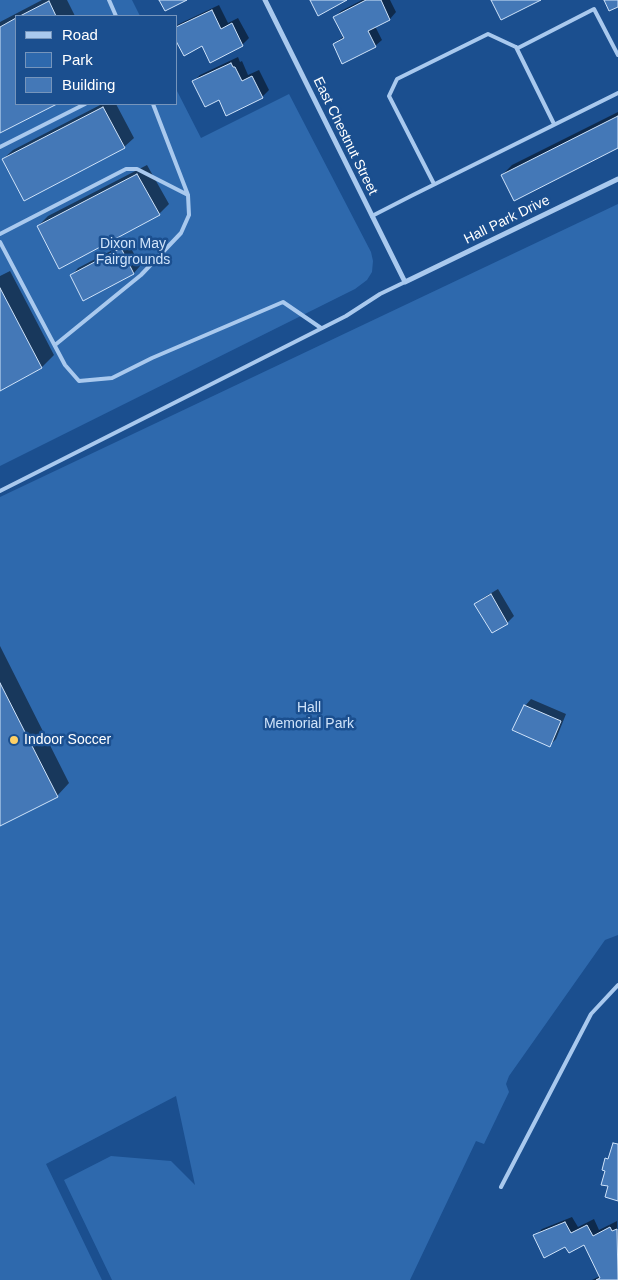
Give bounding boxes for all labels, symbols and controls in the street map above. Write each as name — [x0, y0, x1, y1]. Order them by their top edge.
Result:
legend — [15, 15, 178, 105]
text: Road — [62, 26, 98, 43]
text: Park — [62, 51, 93, 68]
street label: East Chestnut Street — [309, 74, 381, 198]
text: Building — [62, 76, 115, 93]
street label: Hall Park Drive — [461, 192, 553, 248]
park label: Dixon May Fairgrounds — [96, 236, 170, 268]
park label: Hall Memorial Park — [264, 700, 354, 732]
place label: Indoor Soccer — [24, 732, 111, 748]
marker: Indoor Soccer — [8, 734, 20, 746]

